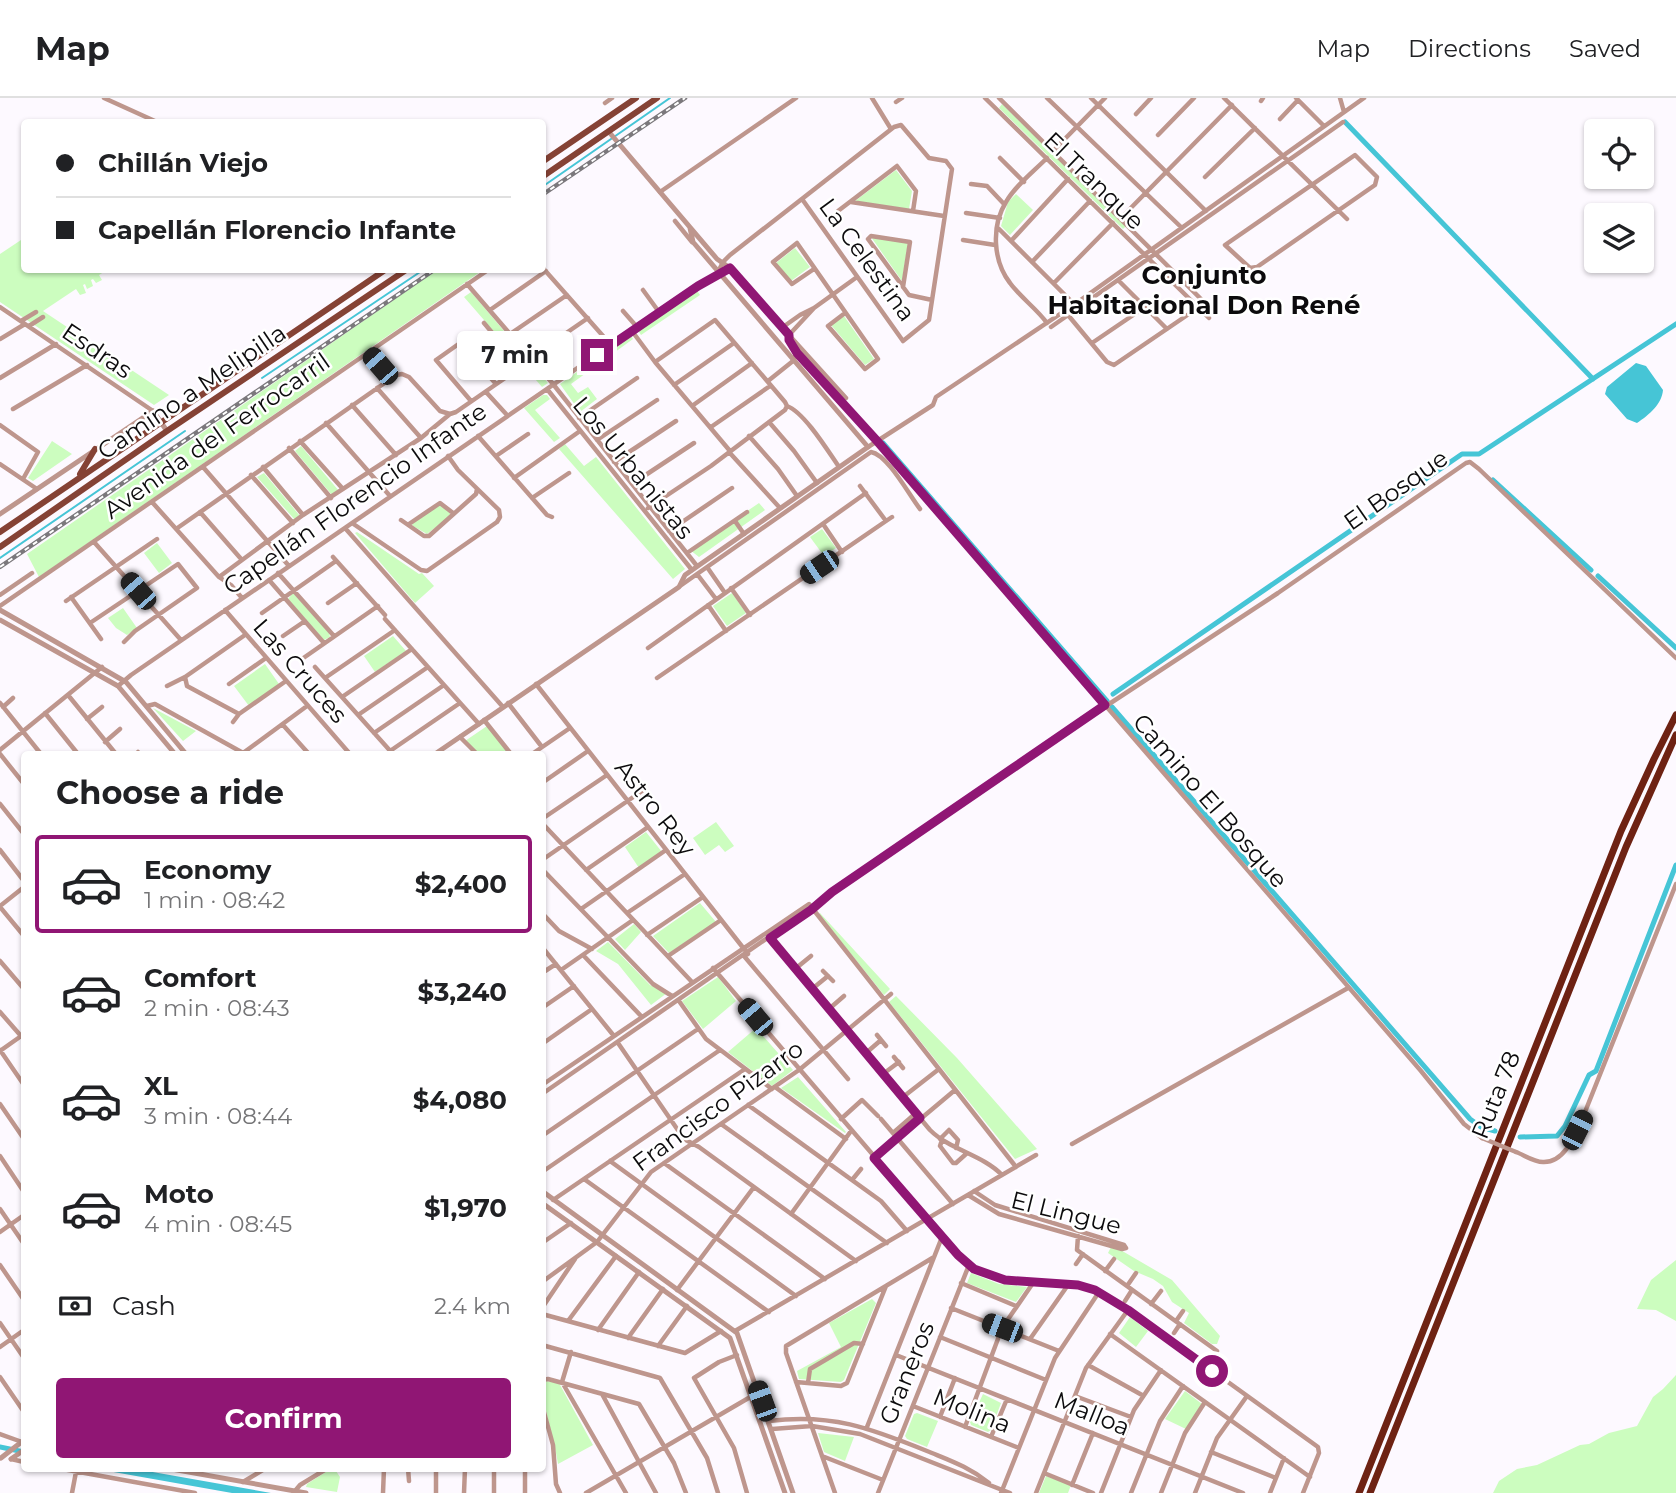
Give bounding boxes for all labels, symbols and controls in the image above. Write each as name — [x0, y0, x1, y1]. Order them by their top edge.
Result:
text: Map — [35, 28, 110, 68]
text: Map — [1317, 34, 1370, 63]
text: Directions — [1408, 34, 1531, 63]
text: Saved — [1569, 34, 1641, 63]
map controls — [1584, 119, 1654, 273]
button: locate — [1584, 119, 1654, 189]
street label: El Tranque — [1038, 126, 1151, 236]
text: Chillán Viejo — [98, 147, 268, 179]
street label: La Celestina — [813, 193, 922, 327]
button: layers — [1584, 203, 1654, 273]
text: Capellán Florencio Infante — [98, 214, 456, 246]
district label: Conjunto Habitacional Don René — [1048, 259, 1360, 321]
street label: Esdras — [57, 317, 138, 385]
street label: Camino a Melipilla — [92, 318, 291, 465]
callout: 7 min — [457, 330, 572, 380]
route end — [581, 339, 613, 371]
text: 7 min — [481, 341, 549, 369]
car — [359, 343, 402, 389]
street label: Avenida del Ferrocarril — [98, 347, 335, 525]
street label: Los Urbanistas — [567, 390, 700, 545]
street label: Capellán Florencio Infante — [217, 396, 492, 601]
street label: El Bosque — [1338, 443, 1453, 536]
car — [796, 547, 843, 587]
car — [117, 568, 160, 614]
street label: Las Cruces — [247, 613, 353, 729]
street label: Camino El Bosque — [1127, 708, 1294, 894]
street label: Astro Rey — [609, 754, 702, 861]
text: Choose a ride — [56, 773, 284, 812]
icon: car — [60, 853, 123, 916]
text: Economy — [144, 854, 271, 886]
text: $2,400 — [415, 868, 507, 900]
text: 1 min · 08:42 — [144, 886, 285, 914]
icon: car — [60, 961, 123, 1024]
text: Comfort — [144, 962, 256, 994]
text: $3,240 — [417, 976, 507, 1008]
text: 2 min · 08:43 — [144, 994, 290, 1022]
car — [734, 994, 777, 1040]
street label: Francisco Pizarro — [627, 1034, 809, 1177]
street label: Ruta 78 — [1465, 1047, 1526, 1143]
icon: car — [60, 1069, 123, 1132]
text: XL — [144, 1070, 178, 1102]
text: $4,080 — [413, 1084, 507, 1116]
text: 3 min · 08:44 — [144, 1102, 292, 1130]
car — [1559, 1107, 1596, 1153]
icon: car — [60, 1177, 123, 1240]
text: Moto — [144, 1178, 214, 1210]
street label: El Lingue — [1008, 1185, 1124, 1240]
text: $1,970 — [424, 1192, 507, 1224]
text: 4 min · 08:45 — [144, 1210, 292, 1238]
icon: cash — [56, 1287, 94, 1325]
text: Cash — [112, 1290, 176, 1322]
text: 2.4 km — [434, 1292, 511, 1320]
car — [979, 1311, 1026, 1345]
street label: Graneros — [873, 1317, 940, 1428]
route start — [1196, 1355, 1228, 1387]
button: Confirm — [56, 1378, 511, 1458]
car — [745, 1378, 780, 1424]
street label: Molina — [929, 1382, 1015, 1439]
street label: Malloa — [1050, 1385, 1134, 1442]

